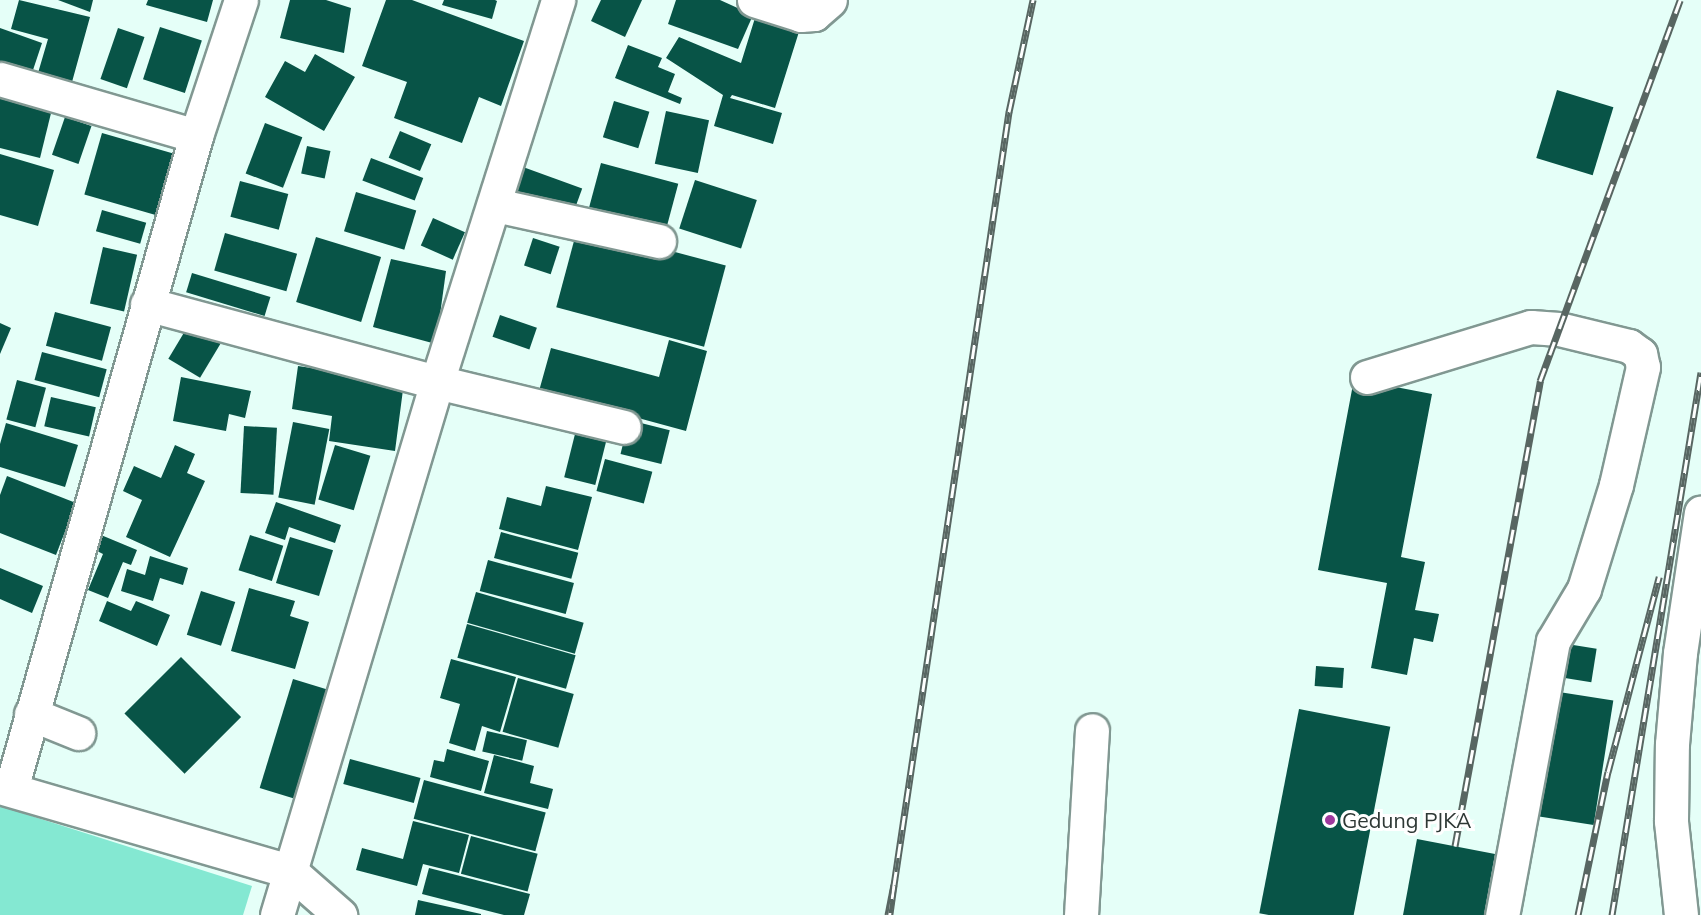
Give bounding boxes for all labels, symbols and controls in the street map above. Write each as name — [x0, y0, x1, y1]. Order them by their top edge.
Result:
place label: Gedung PJKA — [1342, 807, 1471, 833]
marker: Gedung PJKA — [1323, 813, 1337, 827]

